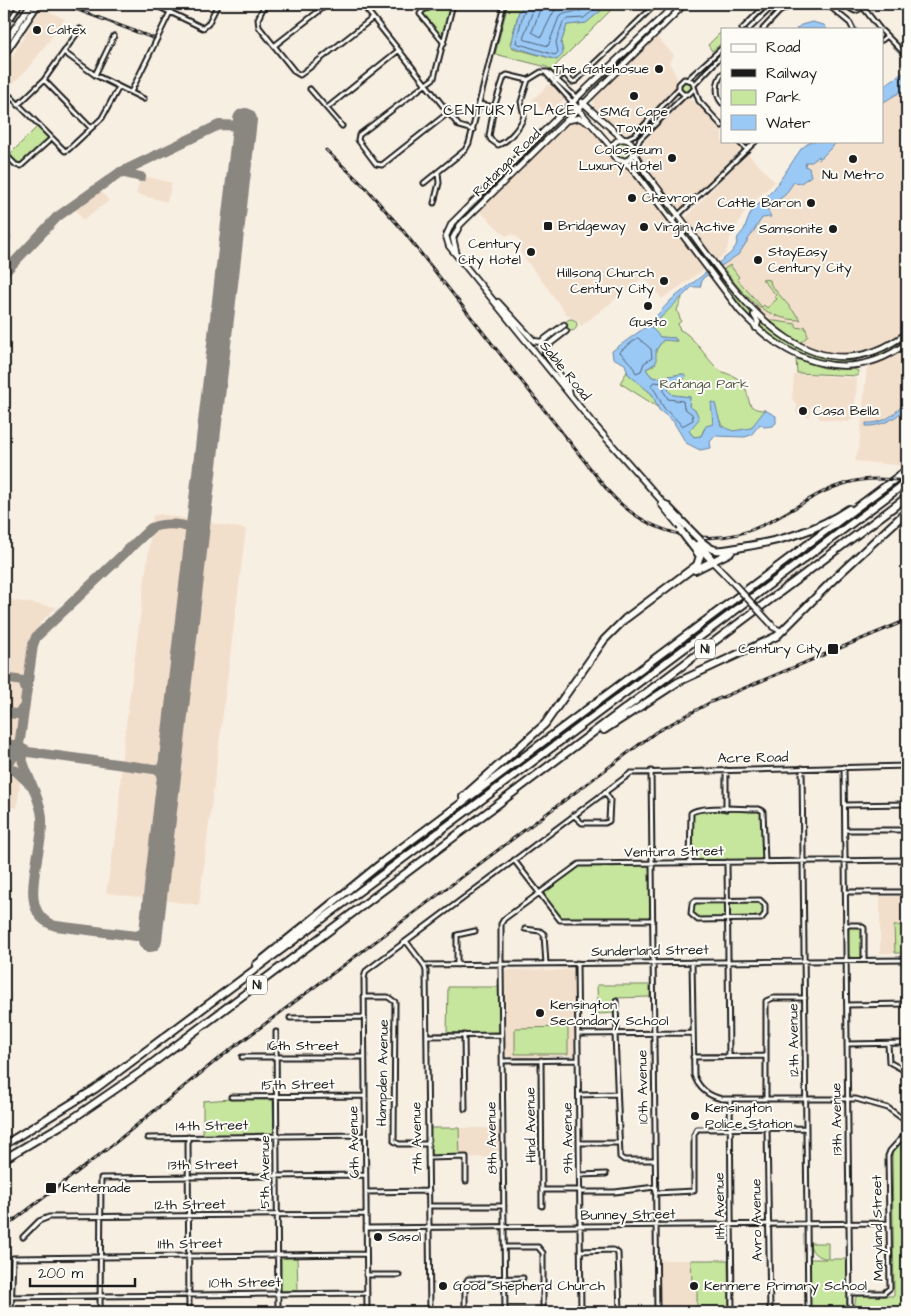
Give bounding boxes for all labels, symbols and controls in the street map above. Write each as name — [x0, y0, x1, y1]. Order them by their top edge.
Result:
place label: Caltex — [47, 20, 86, 40]
marker: Caltex — [31, 24, 43, 36]
legend — [721, 28, 884, 142]
text: Road — [766, 37, 801, 58]
place label: The Gatehosue — [554, 59, 649, 79]
marker: The Gatehosue — [653, 63, 665, 75]
text: Railway — [766, 63, 817, 85]
text: Park — [766, 87, 801, 108]
marker: SMG Cape Town — [628, 90, 640, 102]
district label: CENTURY PLACE — [443, 100, 577, 121]
place label: SMG Cape Town — [600, 102, 669, 138]
text: Water — [766, 113, 810, 134]
street label: Ratanga Road — [468, 124, 546, 202]
place label: Colosseum Luxury Hotel — [579, 140, 662, 176]
marker: Colosseum Luxury Hotel — [666, 152, 678, 164]
marker: Nu Metro — [847, 153, 859, 165]
place label: Nu Metro — [822, 165, 884, 185]
place label: Chevron — [642, 188, 696, 208]
marker: Chevron — [626, 192, 638, 204]
place label: Cattle Baron — [718, 193, 801, 213]
marker: Cattle Baron — [805, 197, 817, 209]
place label: Bridgeway — [558, 216, 626, 236]
place label: Virgin Active — [654, 217, 735, 237]
place label: Samsonite — [759, 219, 823, 239]
marker: Bridgeway — [542, 220, 554, 232]
marker: Virgin Active — [638, 221, 650, 233]
marker: Samsonite — [827, 223, 839, 235]
place label: Century City Hotel — [458, 234, 521, 270]
place label: StayEasy Century City — [768, 242, 852, 278]
marker: Century City Hotel — [525, 246, 537, 258]
marker: StayEasy Century City — [752, 254, 764, 266]
place label: Hillsong Church Century City — [557, 263, 654, 299]
marker: Hillsong Church Century City — [658, 275, 670, 287]
marker: Gusto — [642, 300, 654, 312]
place label: Gusto — [629, 312, 667, 332]
street label: Sable Road — [535, 337, 595, 405]
park label: Ratanga Park — [659, 374, 749, 394]
place label: Casa Bella — [813, 401, 879, 421]
marker: Casa Bella — [797, 405, 809, 417]
place label: Century City — [738, 639, 822, 659]
road number: N1 — [695, 640, 715, 659]
marker: Century City — [826, 642, 840, 656]
street label: Acre Road — [717, 747, 789, 769]
street label: Ventura Street — [624, 841, 724, 863]
street label: Sunderland Street — [591, 940, 709, 962]
road number: N1 — [247, 976, 267, 994]
place label: Kensington Secondary School — [550, 995, 668, 1031]
street label: 12th Avenue — [783, 1003, 805, 1077]
marker: Kensington Secondary School — [534, 1007, 546, 1019]
street label: Hampden Avenue — [372, 1019, 394, 1127]
street label: 16th Street — [267, 1036, 339, 1056]
street label: 10th Avenue — [632, 1049, 654, 1124]
street label: 15th Street — [261, 1074, 335, 1096]
street label: 13th Avenue — [826, 1082, 848, 1155]
street label: Hind Avenue — [520, 1086, 542, 1163]
place label: Kensington Police Station — [705, 1098, 793, 1134]
street label: 7th Avenue — [406, 1101, 428, 1174]
street label: 8th Avenue — [481, 1101, 503, 1175]
street label: 9th Avenue — [557, 1102, 579, 1174]
street label: 6th Avenue — [343, 1105, 365, 1178]
marker: Kensington Police Station — [689, 1110, 701, 1122]
street label: 14th Street — [175, 1115, 249, 1137]
street label: 5th Avenue — [255, 1135, 275, 1209]
street label: 13th Street — [168, 1154, 239, 1176]
street label: 11th Avenue — [709, 1172, 731, 1240]
street label: Maryland Street — [867, 1174, 889, 1281]
place label: Kentemade — [62, 1178, 131, 1198]
street label: Avro Avenue — [746, 1178, 768, 1262]
marker: Kentemade — [44, 1181, 58, 1195]
street label: 12th Street — [154, 1194, 226, 1216]
street label: Bunney Street — [580, 1204, 676, 1226]
place label: Sasol — [388, 1227, 421, 1247]
marker: Sasol — [372, 1231, 384, 1243]
street label: 11th Street — [157, 1233, 223, 1255]
scale bar — [30, 1256, 135, 1288]
text: 200 m — [38, 1263, 84, 1284]
street label: 10th Street — [209, 1272, 282, 1294]
place label: Good Shepherd Church — [453, 1276, 605, 1296]
place label: Kenmere Primary School — [704, 1276, 867, 1296]
marker: Good Shepherd Church — [437, 1280, 449, 1292]
marker: Kenmere Primary School — [688, 1280, 700, 1292]

